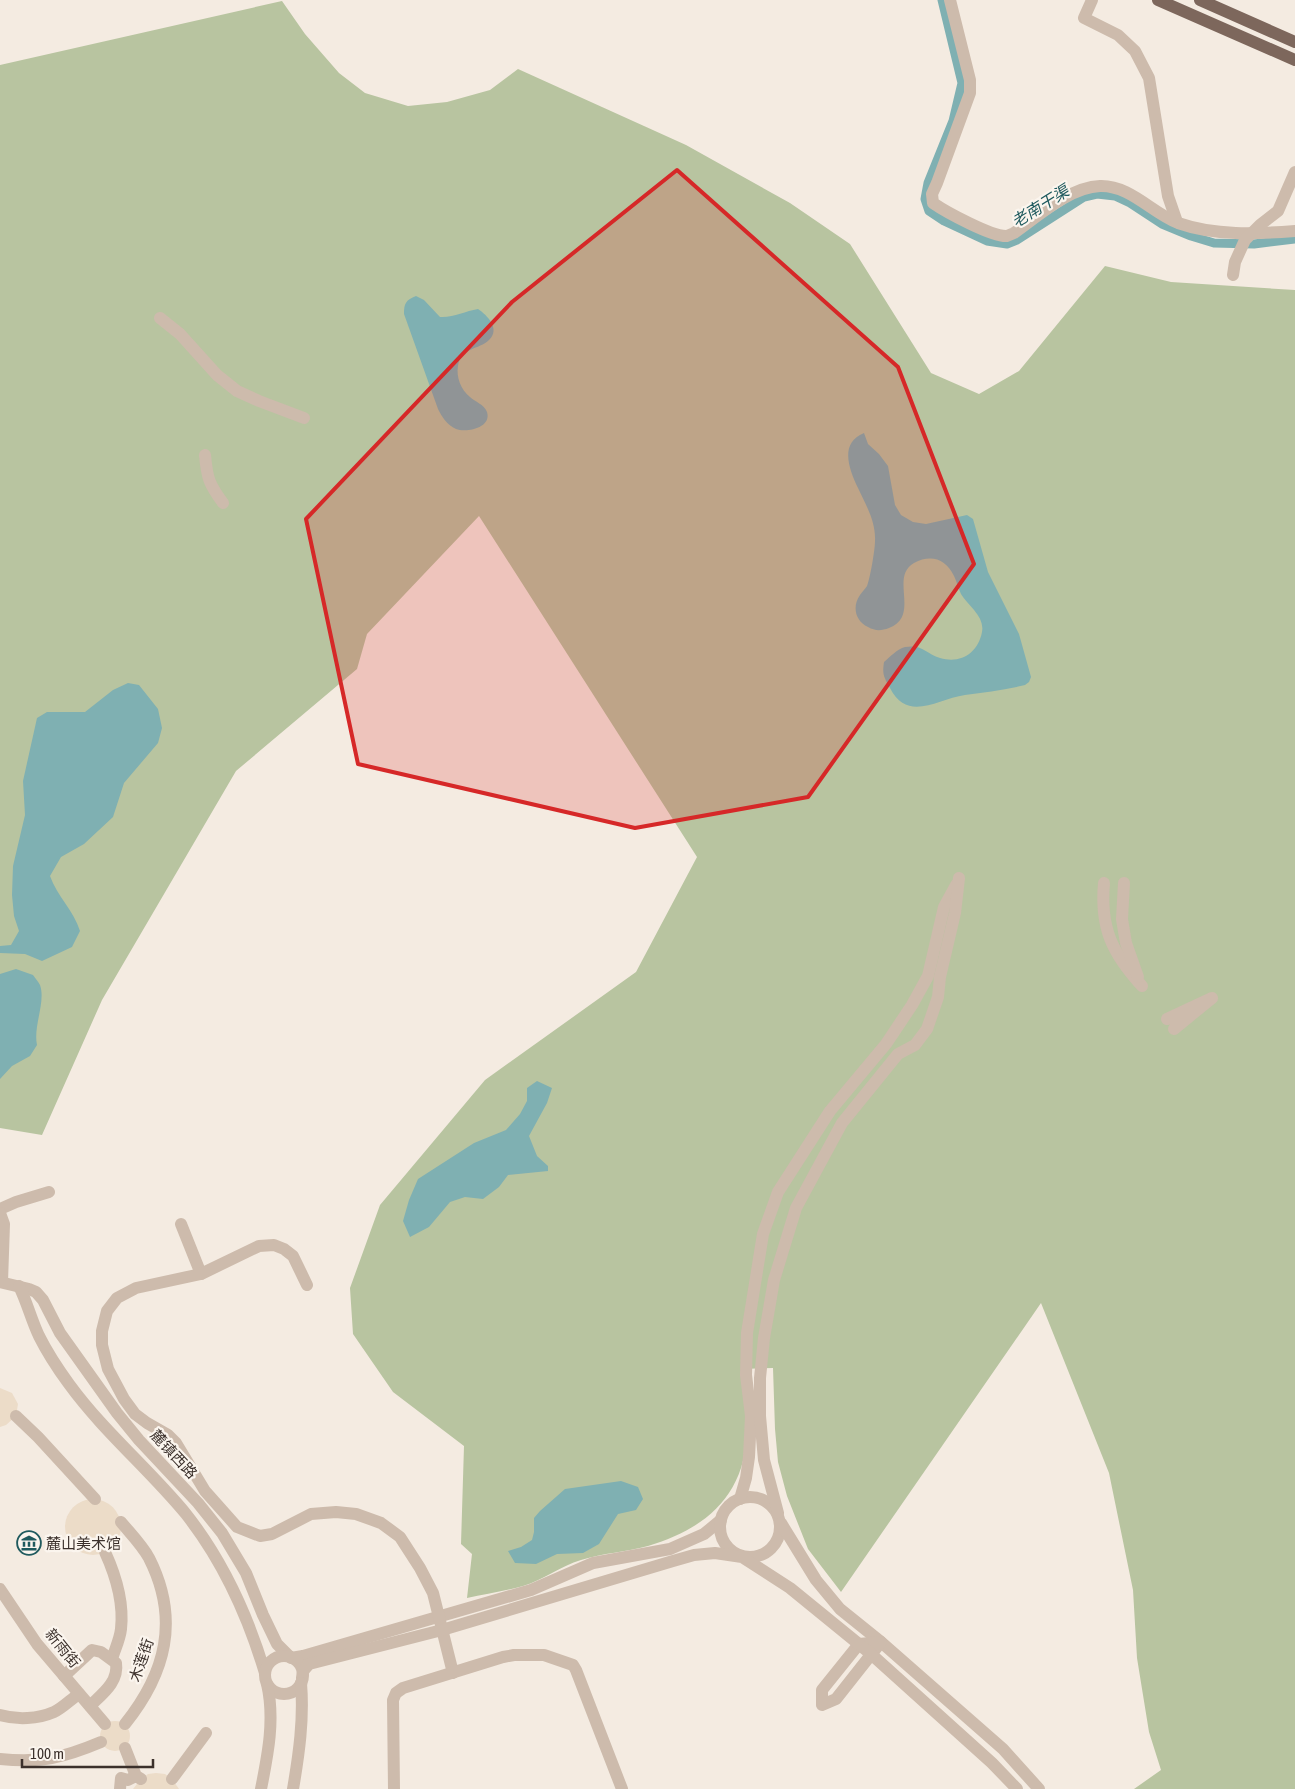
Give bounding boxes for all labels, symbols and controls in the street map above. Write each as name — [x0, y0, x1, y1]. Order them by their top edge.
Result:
water label: 老南干渠 — [1008, 180, 1074, 231]
street label: 麓镇西路 — [147, 1426, 201, 1482]
museum icon: 麓山美术馆 — [16, 1530, 42, 1556]
place label: 麓山美术馆 — [46, 1535, 121, 1552]
street label: 新雨街 — [42, 1625, 84, 1671]
street label: 木莲街 — [126, 1636, 156, 1684]
scale bar — [22, 1736, 154, 1768]
text: 100 m — [30, 1745, 64, 1762]

